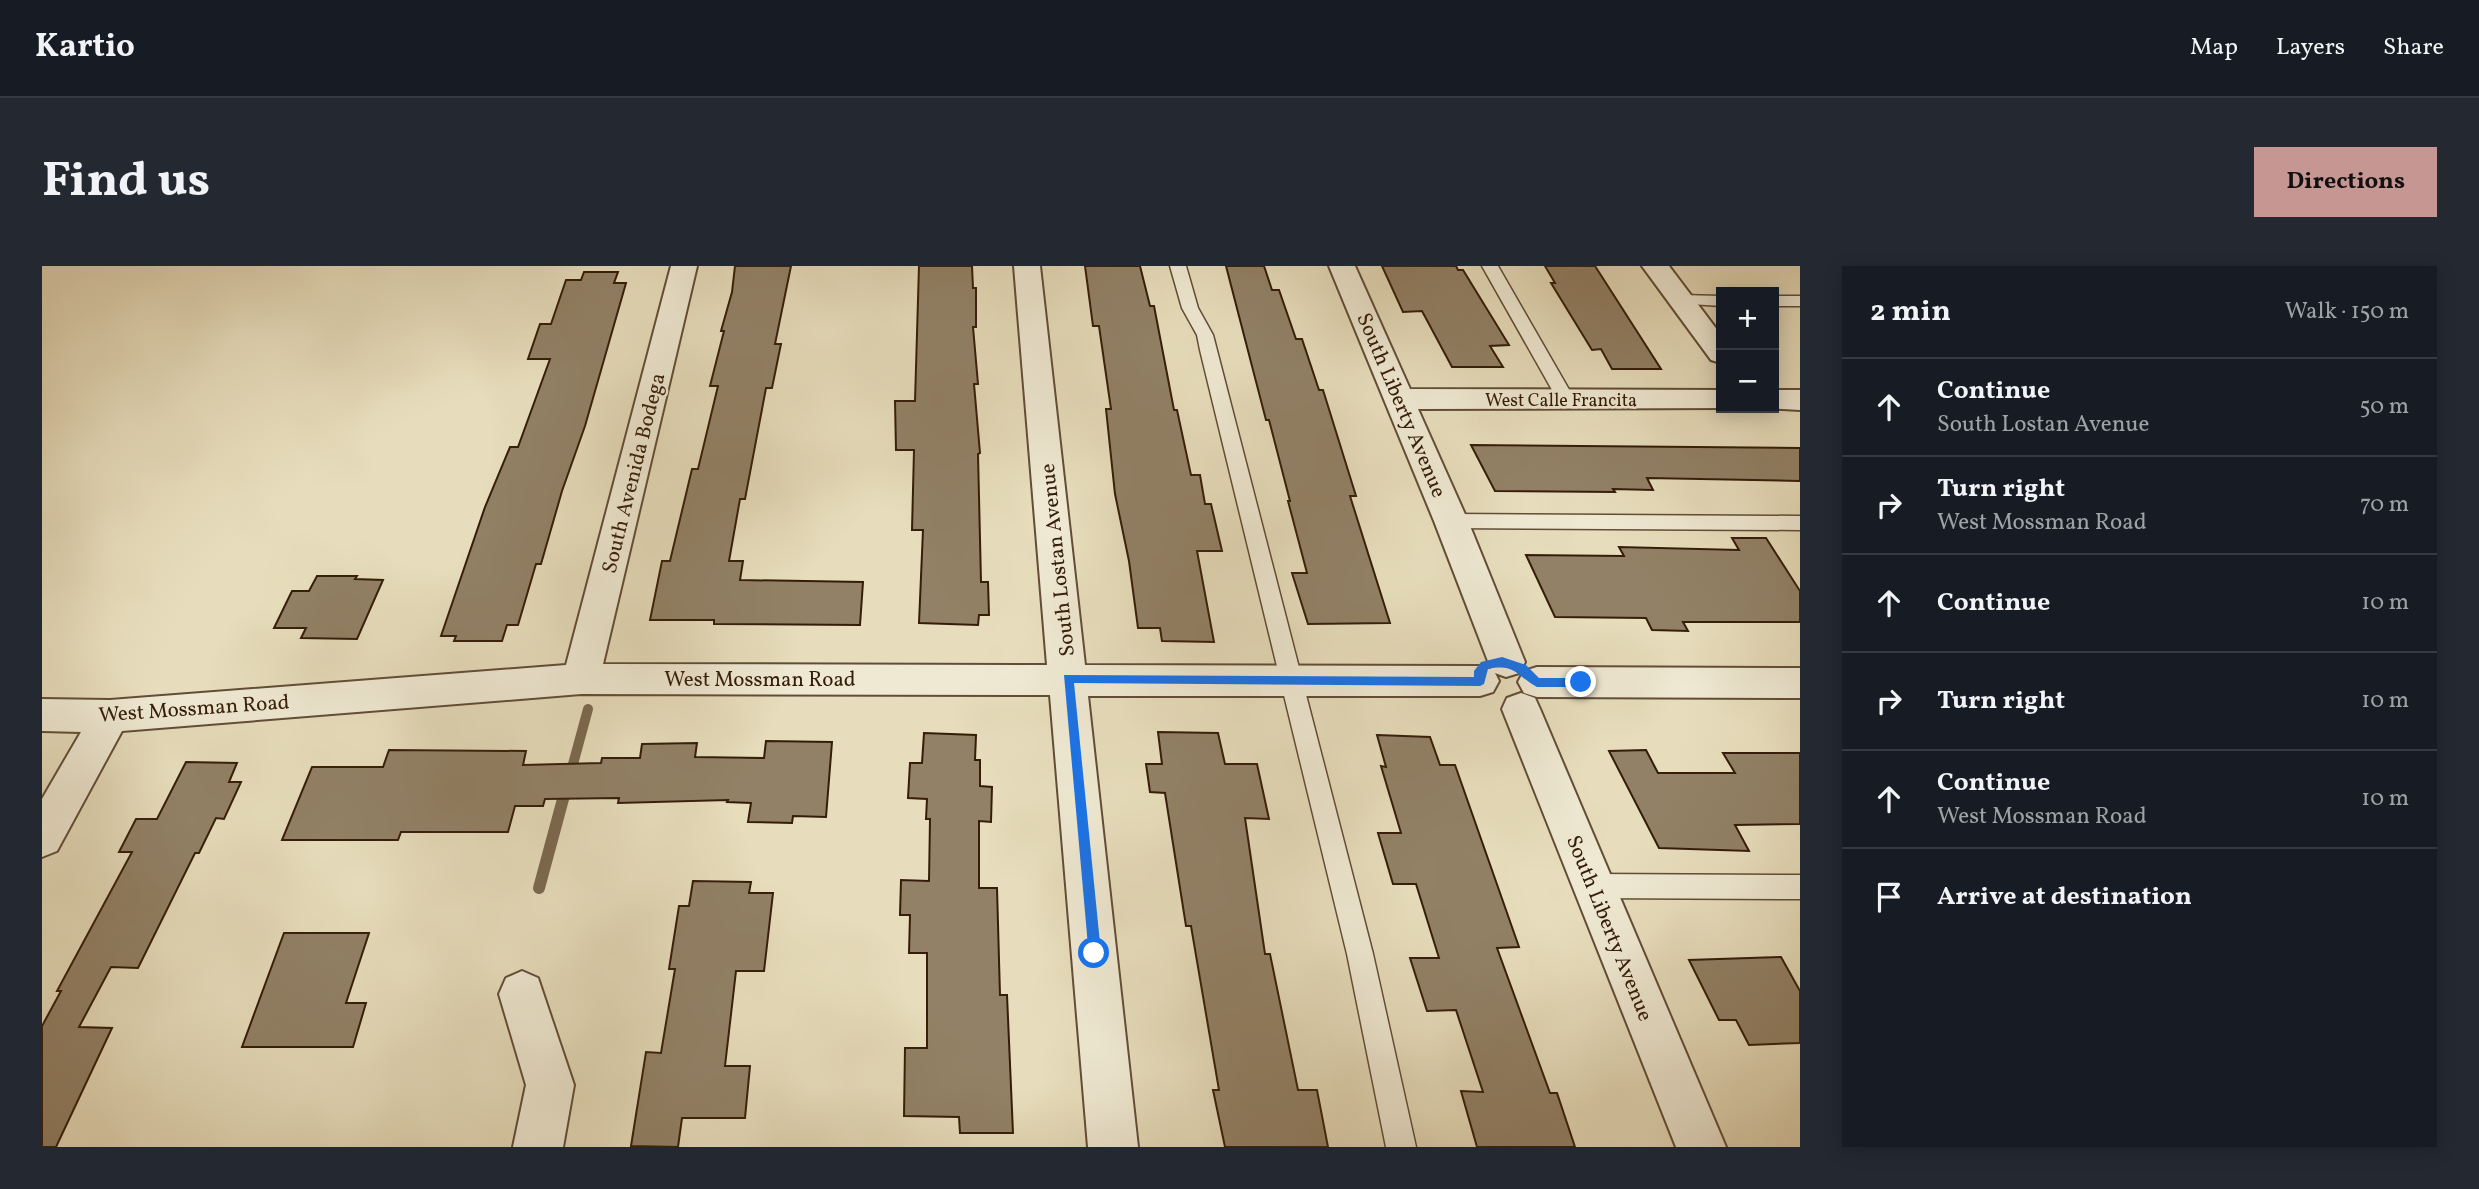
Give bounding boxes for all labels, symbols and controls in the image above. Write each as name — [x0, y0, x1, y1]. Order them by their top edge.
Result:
text: Kartio — [35, 25, 135, 71]
text: Map — [2190, 31, 2238, 65]
text: Layers — [2276, 31, 2345, 65]
text: Share — [2383, 31, 2444, 65]
button: Directions — [2254, 147, 2437, 217]
text: Find us — [42, 148, 210, 217]
map controls — [1716, 287, 1779, 413]
button: + — [1716, 287, 1779, 350]
text: 2 min — [1870, 291, 1951, 333]
text: Walk · 150 m — [2285, 296, 2409, 328]
street label: South Liberty Avenue — [1349, 309, 1453, 502]
button: − — [1716, 350, 1779, 413]
street label: South Avenida Bodega — [596, 370, 673, 577]
text: Continue — [1937, 373, 2050, 409]
icon: ahead — [1870, 388, 1908, 426]
street label: West Calle Francita — [1485, 389, 1637, 414]
text: 50 m — [2360, 391, 2409, 423]
text: South Lostan Avenue — [1937, 409, 2149, 441]
street label: South Lostan Avenue — [1034, 462, 1083, 658]
text: Turn right — [1937, 471, 2065, 507]
icon: right — [1870, 486, 1908, 524]
text: 70 m — [2360, 489, 2409, 521]
text: West Mossman Road — [1937, 507, 2147, 539]
icon: ahead — [1870, 584, 1908, 622]
text: Continue — [1937, 585, 2050, 621]
text: 10 m — [2361, 587, 2409, 619]
street label: West Mossman Road — [664, 666, 856, 695]
route end — [1565, 666, 1596, 697]
icon: right — [1870, 682, 1908, 720]
text: Turn right — [1937, 683, 2065, 719]
text: 10 m — [2361, 685, 2409, 717]
street label: West Mossman Road — [98, 688, 291, 731]
text: Continue — [1937, 765, 2050, 801]
icon: ahead — [1870, 780, 1908, 818]
text: 10 m — [2361, 783, 2409, 815]
text: West Mossman Road — [1937, 801, 2147, 833]
street label: South Liberty Avenue — [1558, 831, 1659, 1026]
icon: arrive — [1870, 878, 1908, 916]
text: Arrive at destination — [1937, 879, 2192, 915]
route start — [1078, 937, 1109, 968]

